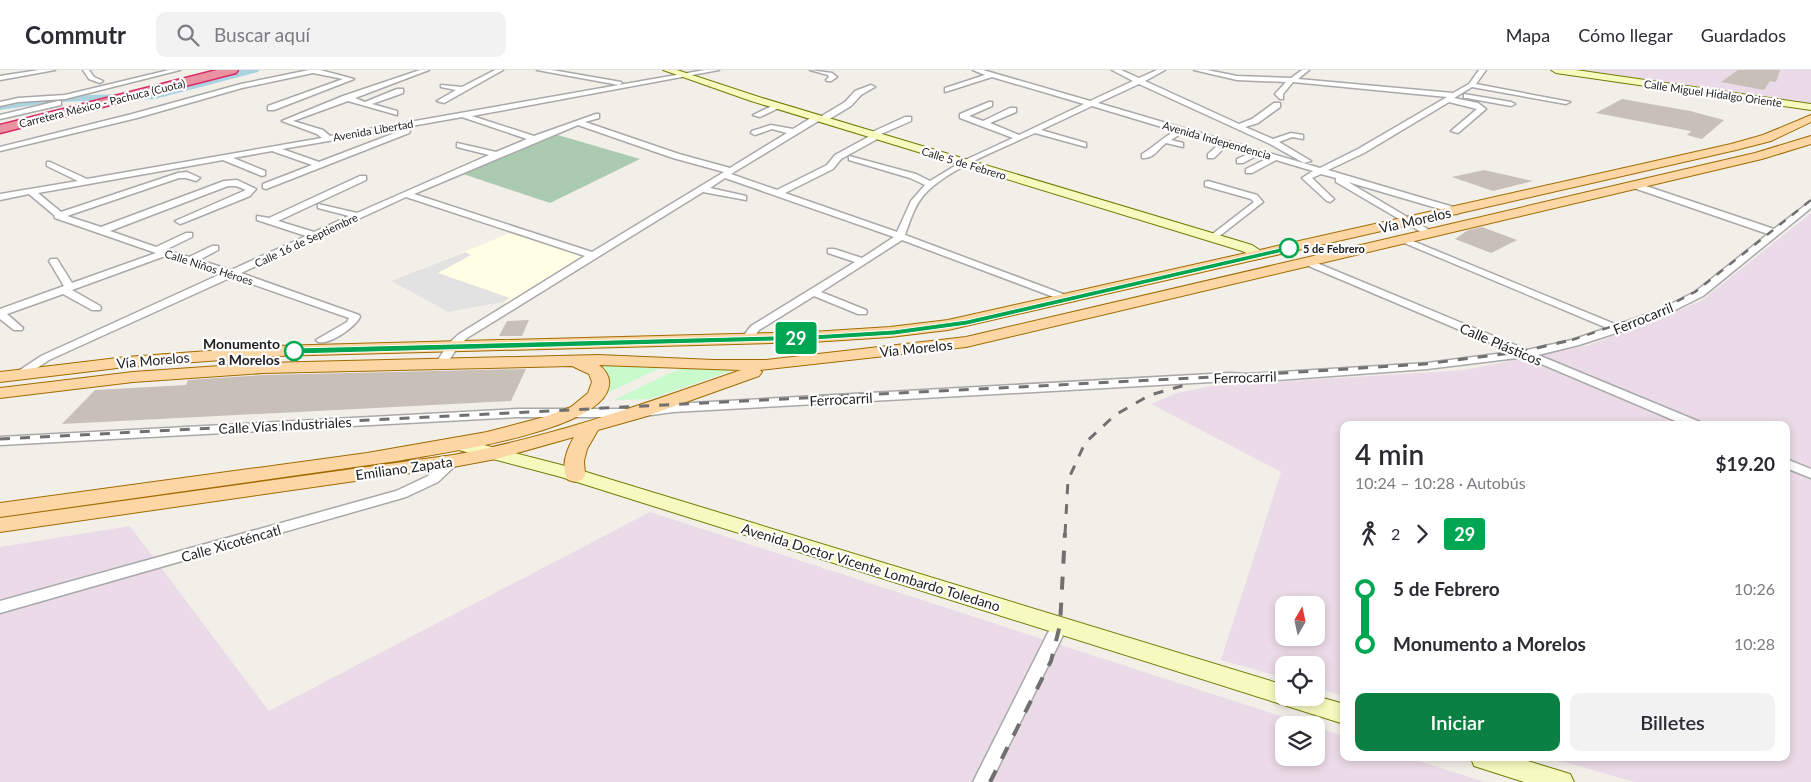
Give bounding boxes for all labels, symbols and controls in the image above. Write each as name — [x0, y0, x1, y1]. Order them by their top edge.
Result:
search box — [156, 12, 506, 57]
text: Commutr — [25, 20, 126, 49]
icon: search — [174, 21, 202, 49]
text: Buscar aquí — [214, 23, 310, 46]
text: Mapa — [1506, 24, 1550, 46]
text: Cómo llegar — [1578, 24, 1673, 46]
text: Guardados — [1701, 24, 1786, 46]
street label: Carretera México - Pachuca (Cuota) — [18, 76, 186, 130]
street label: Calle Miguel Hidalgo Oriente — [1643, 77, 1783, 109]
street label: Avenida Libertad — [332, 117, 414, 143]
street label: Avenida Independencia — [1161, 118, 1273, 162]
street label: Calle 5 de Febrero — [920, 144, 1008, 182]
street label: Vía Morelos — [1377, 203, 1453, 237]
street label: Calle 16 de Septiembre — [252, 210, 360, 270]
marker: 5 de Febrero — [1279, 238, 1299, 258]
place label: 5 de Febrero — [1303, 242, 1365, 255]
street label: Calle Niños Héroes — [163, 247, 255, 287]
street label: Ferrocarril — [1611, 298, 1675, 338]
street label: Calle Plásticos — [1457, 319, 1545, 369]
line badge: 29 — [774, 322, 818, 354]
text: 29 — [786, 327, 806, 349]
place label: Monumento a Morelos — [203, 335, 280, 368]
street label: Vía Morelos — [879, 336, 953, 360]
marker: Monumento a Morelos — [284, 341, 304, 361]
street label: Vía Morelos — [116, 348, 190, 372]
street label: Ferrocarril — [1213, 367, 1277, 387]
street label: Ferrocarril — [809, 389, 873, 409]
street label: Calle Vías Industriales — [218, 413, 352, 437]
text: 4 min — [1355, 437, 1424, 471]
text: $19.20 — [1715, 452, 1775, 475]
street label: Emiliano Zapata — [354, 453, 454, 483]
text: 10:24 – 10:28 · Autobús — [1355, 473, 1526, 492]
street label: Avenida Doctor Vicente Lombardo Toledano — [740, 519, 1003, 615]
icon: walk — [1355, 520, 1383, 548]
icon: forward — [1408, 520, 1436, 548]
street label: Calle Xicoténcatl — [179, 521, 283, 565]
text: 29 — [1454, 523, 1475, 545]
text: 2 — [1391, 524, 1400, 543]
text: 5 de Febrero — [1393, 577, 1500, 600]
text: 10:26 — [1734, 579, 1775, 598]
north arrow — [1275, 596, 1325, 646]
map controls — [1275, 596, 1325, 766]
text: Monumento a Morelos — [1393, 632, 1586, 655]
text: 10:28 — [1734, 634, 1775, 653]
button: locate — [1275, 656, 1325, 706]
button: Iniciar — [1355, 693, 1560, 751]
button: Billetes — [1570, 693, 1775, 751]
button: layers — [1275, 716, 1325, 766]

